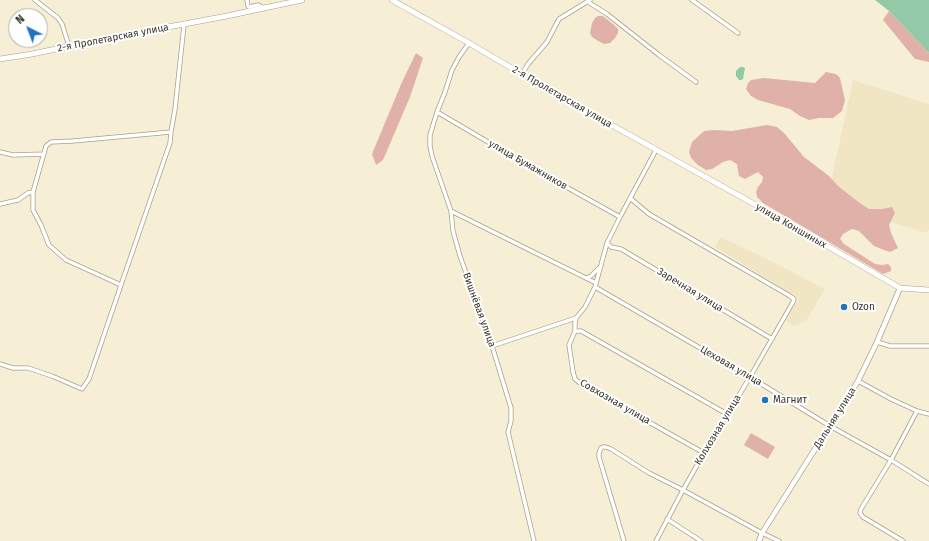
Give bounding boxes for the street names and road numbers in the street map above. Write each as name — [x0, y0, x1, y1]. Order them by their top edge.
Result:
street label: 2-я Пролетарская улица — [56, 21, 170, 55]
street label: 2-я Пролетарская улица — [510, 64, 614, 130]
street label: улица Бумажников — [486, 138, 570, 192]
street label: улица Коншиных — [753, 201, 829, 251]
street label: Заречная улица — [655, 266, 725, 314]
street label: Вишнёвая улица — [460, 271, 498, 349]
street label: Цеховая улица — [698, 343, 764, 389]
street label: Совхозная улица — [578, 377, 652, 427]
street label: Дальняя улица — [811, 385, 859, 451]
street label: Колхозная улица — [692, 393, 744, 467]

